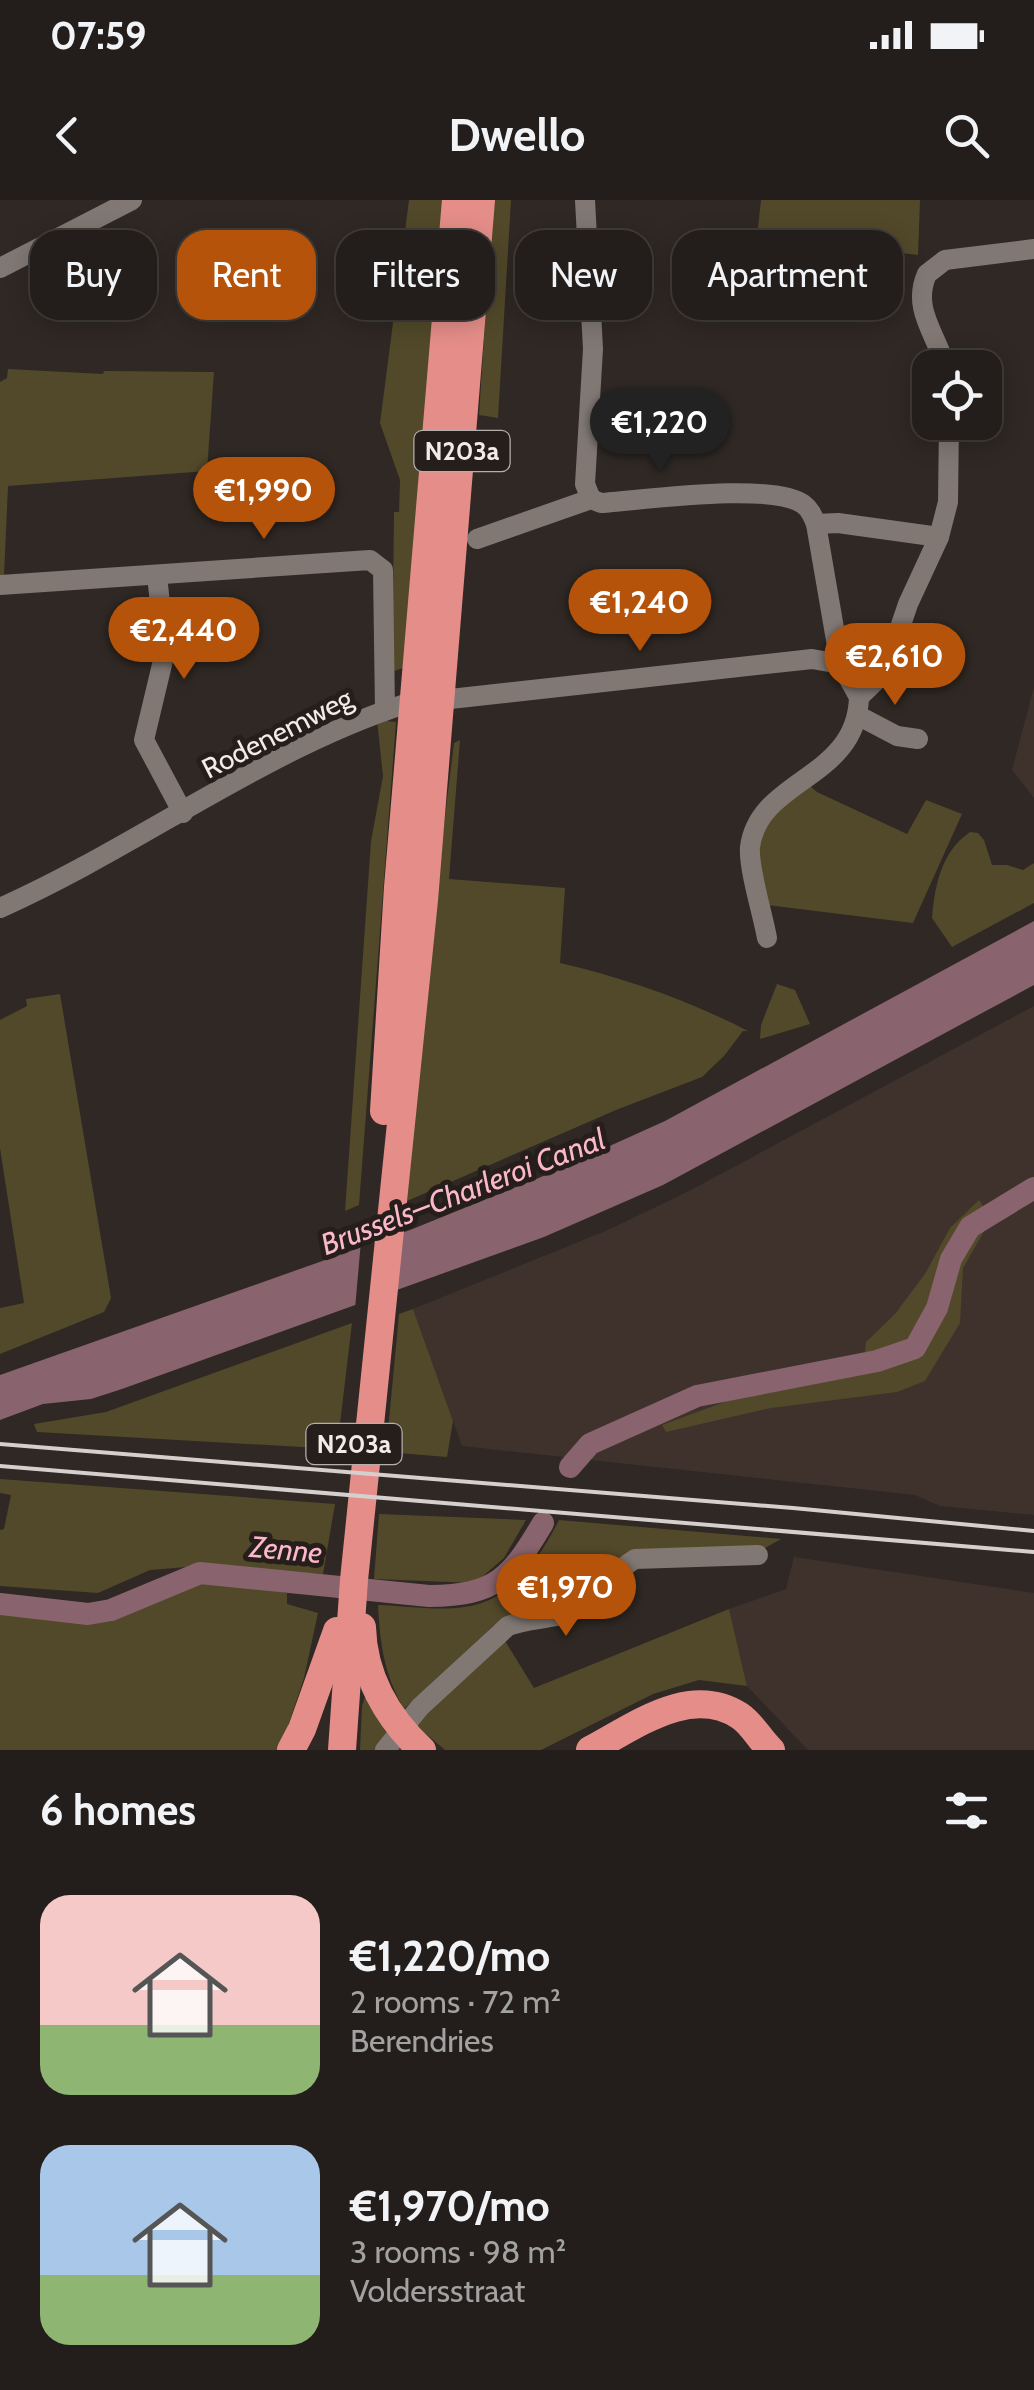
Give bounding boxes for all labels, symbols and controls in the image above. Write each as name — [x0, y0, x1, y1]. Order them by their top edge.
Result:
text: 07:59 — [50, 12, 146, 59]
icon: back — [40, 108, 95, 163]
text: Dwello — [448, 108, 586, 162]
icon: search — [939, 108, 994, 163]
chip: Buy — [30, 230, 157, 320]
chip: Rent — [177, 230, 316, 320]
chip: Filters — [336, 230, 495, 320]
chip: New — [515, 230, 652, 320]
chip: Apartment — [672, 230, 903, 320]
map controls — [912, 350, 1002, 440]
button: locate — [912, 350, 1002, 440]
pin: €1,220 — [579, 389, 741, 474]
text: €1,220 — [612, 402, 708, 441]
road number: N203a — [414, 431, 510, 471]
pin: €1,990 — [183, 457, 345, 542]
text: €1,990 — [215, 470, 313, 509]
pin: €1,240 — [559, 569, 721, 654]
text: €1,240 — [590, 582, 690, 621]
pin: €2,440 — [103, 597, 265, 682]
text: €2,440 — [130, 610, 238, 649]
pin: €2,610 — [814, 623, 976, 708]
text: €2,610 — [846, 636, 944, 675]
street label: Rodenemweg — [196, 680, 359, 785]
water label: Brussels–Charleroi Canal — [315, 1120, 610, 1263]
road number: N203a — [306, 1424, 402, 1464]
water label: Zenne — [246, 1528, 324, 1571]
pin: €1,970 — [485, 1554, 647, 1639]
text: €1,970 — [518, 1567, 614, 1606]
icon: filters — [939, 1783, 994, 1838]
text: 6 homes — [40, 1784, 196, 1836]
text: €1,220/mo — [350, 1930, 550, 1982]
icon: home — [120, 1935, 240, 2055]
text: 2 rooms · 72 m² — [350, 1982, 561, 2021]
text: Berendries — [350, 2021, 494, 2060]
text: €1,970/mo — [350, 2180, 550, 2232]
icon: home — [120, 2185, 240, 2305]
text: 3 rooms · 98 m² — [350, 2232, 566, 2271]
text: Voldersstraat — [350, 2271, 525, 2310]

